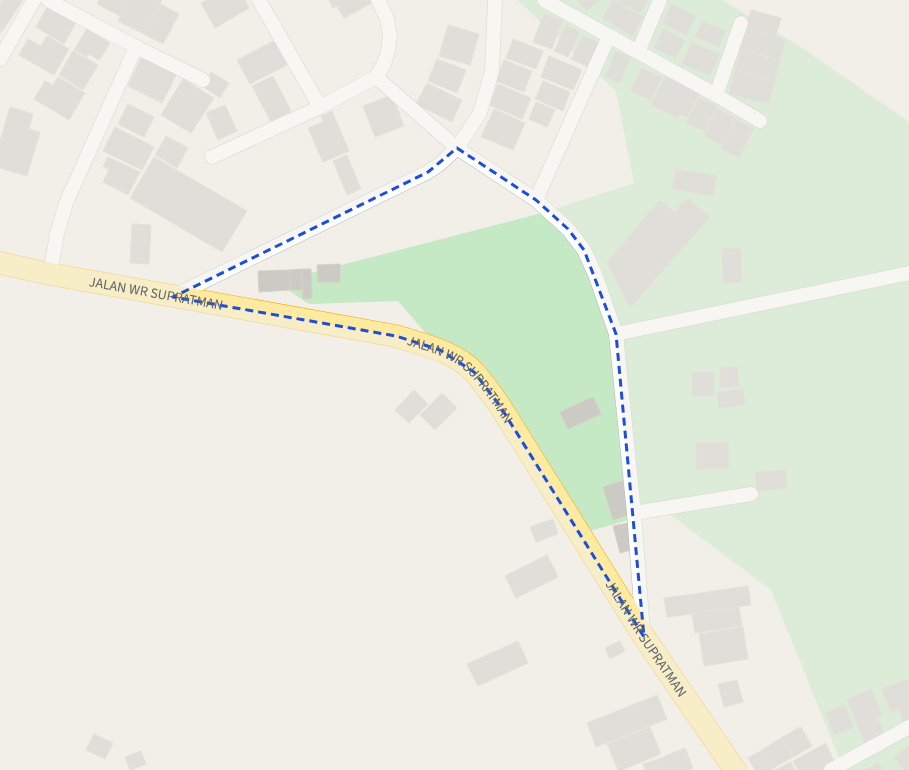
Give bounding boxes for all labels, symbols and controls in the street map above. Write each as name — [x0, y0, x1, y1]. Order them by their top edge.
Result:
street label: JALAN WR SUPRATMAN — [87, 272, 225, 316]
street label: JALAN WR SUPRATMAN — [404, 331, 517, 428]
street label: JALAN WR SUPRATMAN — [600, 577, 691, 701]

